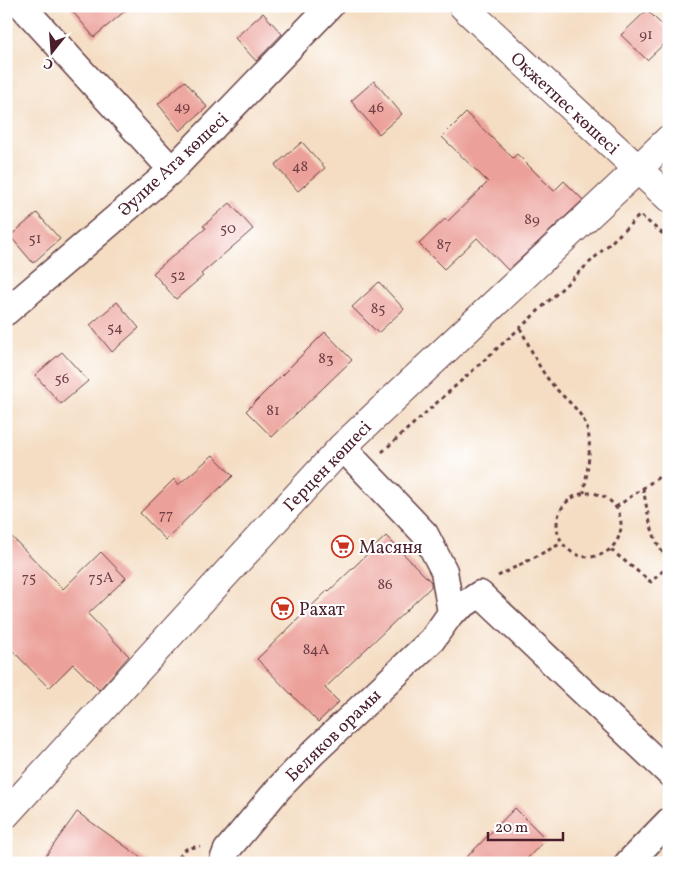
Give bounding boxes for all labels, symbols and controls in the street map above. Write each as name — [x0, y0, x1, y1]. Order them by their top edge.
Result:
house number: 91 — [639, 25, 653, 46]
north arrow — [28, 28, 78, 78]
street label: Оқжетпес көшесі — [504, 47, 624, 161]
text: С — [42, 53, 56, 73]
house number: 49 — [174, 97, 190, 118]
house number: 46 — [368, 98, 384, 119]
street label: Әулие Ата көшесі — [113, 107, 235, 223]
house number: 48 — [292, 157, 308, 178]
house number: 89 — [524, 210, 540, 231]
house number: 50 — [220, 219, 236, 240]
house number: 51 — [28, 229, 42, 250]
house number: 87 — [437, 235, 451, 256]
house number: 52 — [170, 266, 186, 287]
house number: 85 — [371, 299, 385, 320]
house number: 54 — [107, 318, 123, 339]
house number: 83 — [318, 349, 334, 370]
house number: 56 — [55, 369, 69, 390]
house number: 81 — [266, 401, 280, 422]
street label: Герцен көшесі — [278, 416, 378, 518]
house number: 77 — [159, 505, 173, 526]
supermarket icon: Масяня — [331, 535, 355, 559]
place label: Масяня — [359, 536, 423, 561]
house number: 75 — [22, 568, 36, 589]
house number: 75А — [88, 568, 114, 589]
house number: 86 — [377, 575, 393, 596]
supermarket icon: Рахат — [271, 597, 295, 621]
place label: Рахат — [299, 598, 345, 623]
house number: 84А — [303, 640, 330, 661]
street label: Беляков орамы — [281, 684, 388, 788]
scale bar — [488, 809, 562, 841]
text: 20 m — [495, 818, 528, 839]

